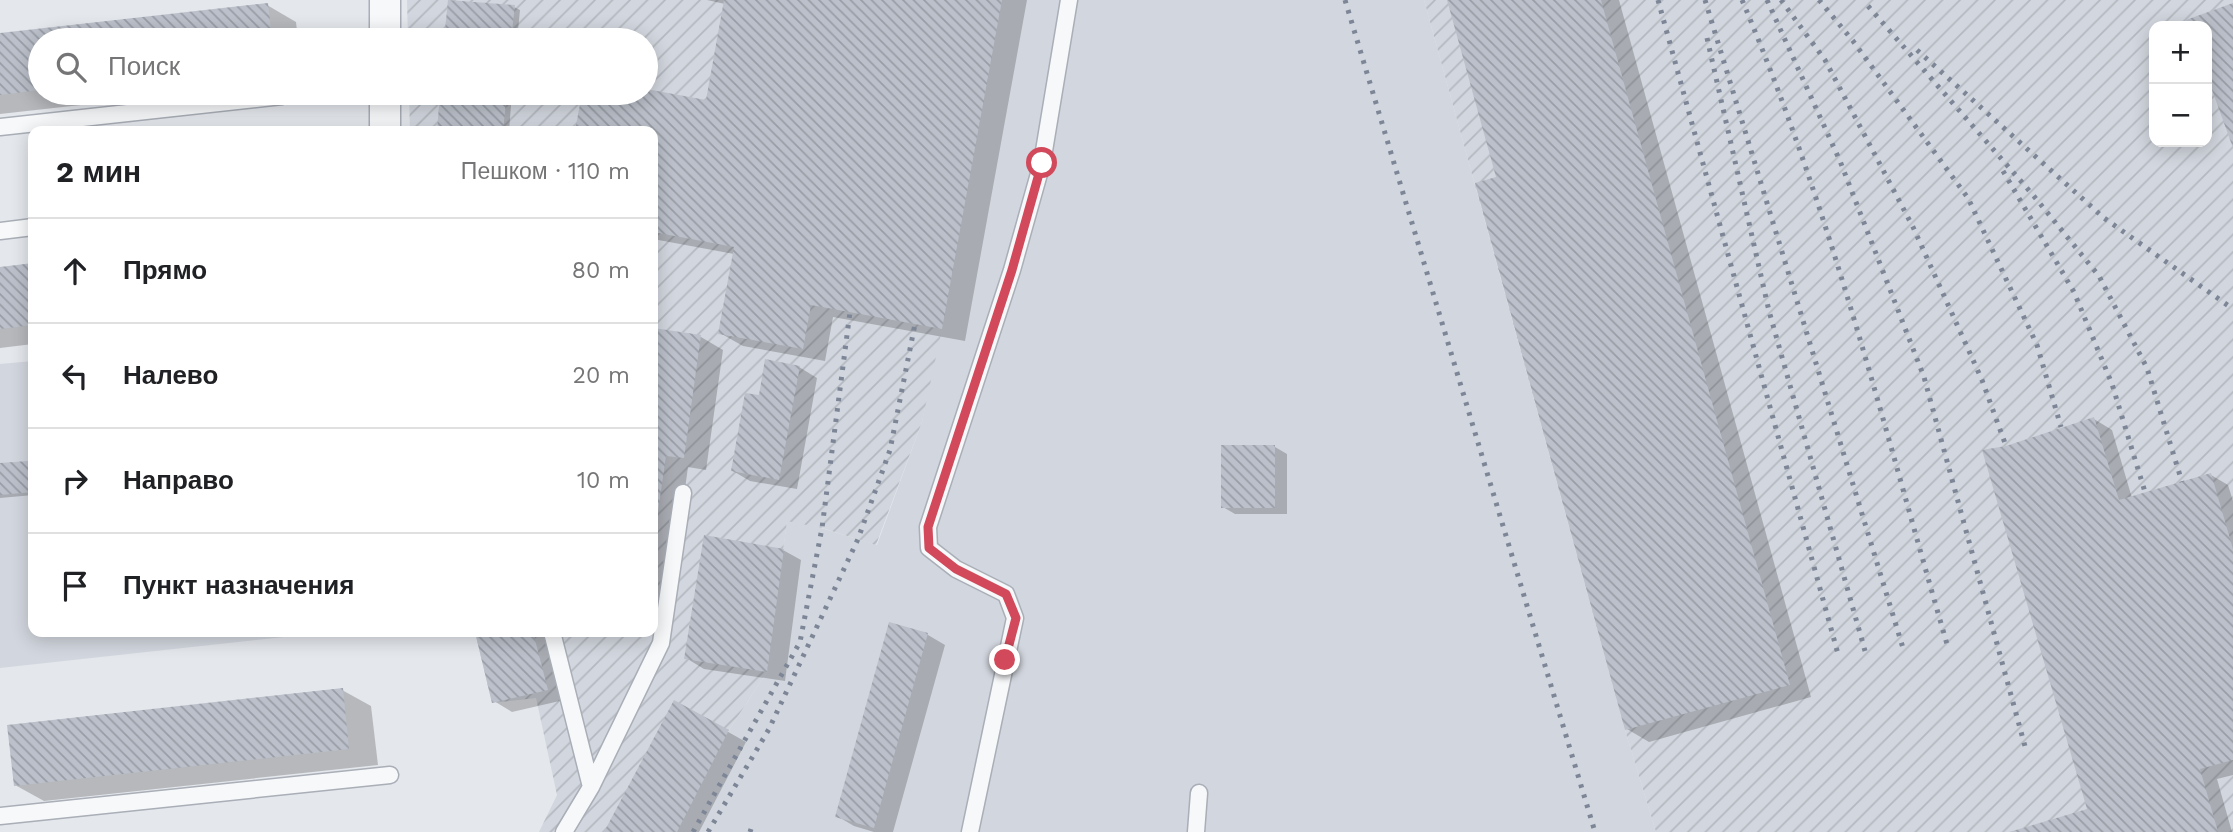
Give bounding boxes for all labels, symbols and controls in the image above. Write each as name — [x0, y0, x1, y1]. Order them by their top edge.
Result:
map controls — [2149, 21, 2212, 147]
button: + — [2149, 21, 2212, 84]
search box — [28, 28, 658, 105]
icon: search — [52, 48, 90, 86]
text: Поиск — [108, 51, 180, 81]
button: − — [2149, 84, 2212, 147]
route start — [1026, 147, 1057, 178]
text: 2 мин — [56, 154, 141, 189]
text: Пешком · 110 m — [461, 158, 630, 185]
icon: ahead — [56, 252, 94, 290]
text: Прямо — [123, 255, 207, 285]
text: 80 m — [572, 257, 630, 284]
icon: left — [56, 357, 94, 395]
text: Налево — [123, 360, 218, 390]
text: 20 m — [573, 362, 630, 389]
icon: right — [56, 462, 94, 500]
text: Направо — [123, 465, 234, 495]
text: 10 m — [577, 467, 630, 494]
icon: arrive — [56, 567, 94, 605]
text: Пункт назначения — [123, 570, 354, 600]
route end — [989, 644, 1020, 675]

